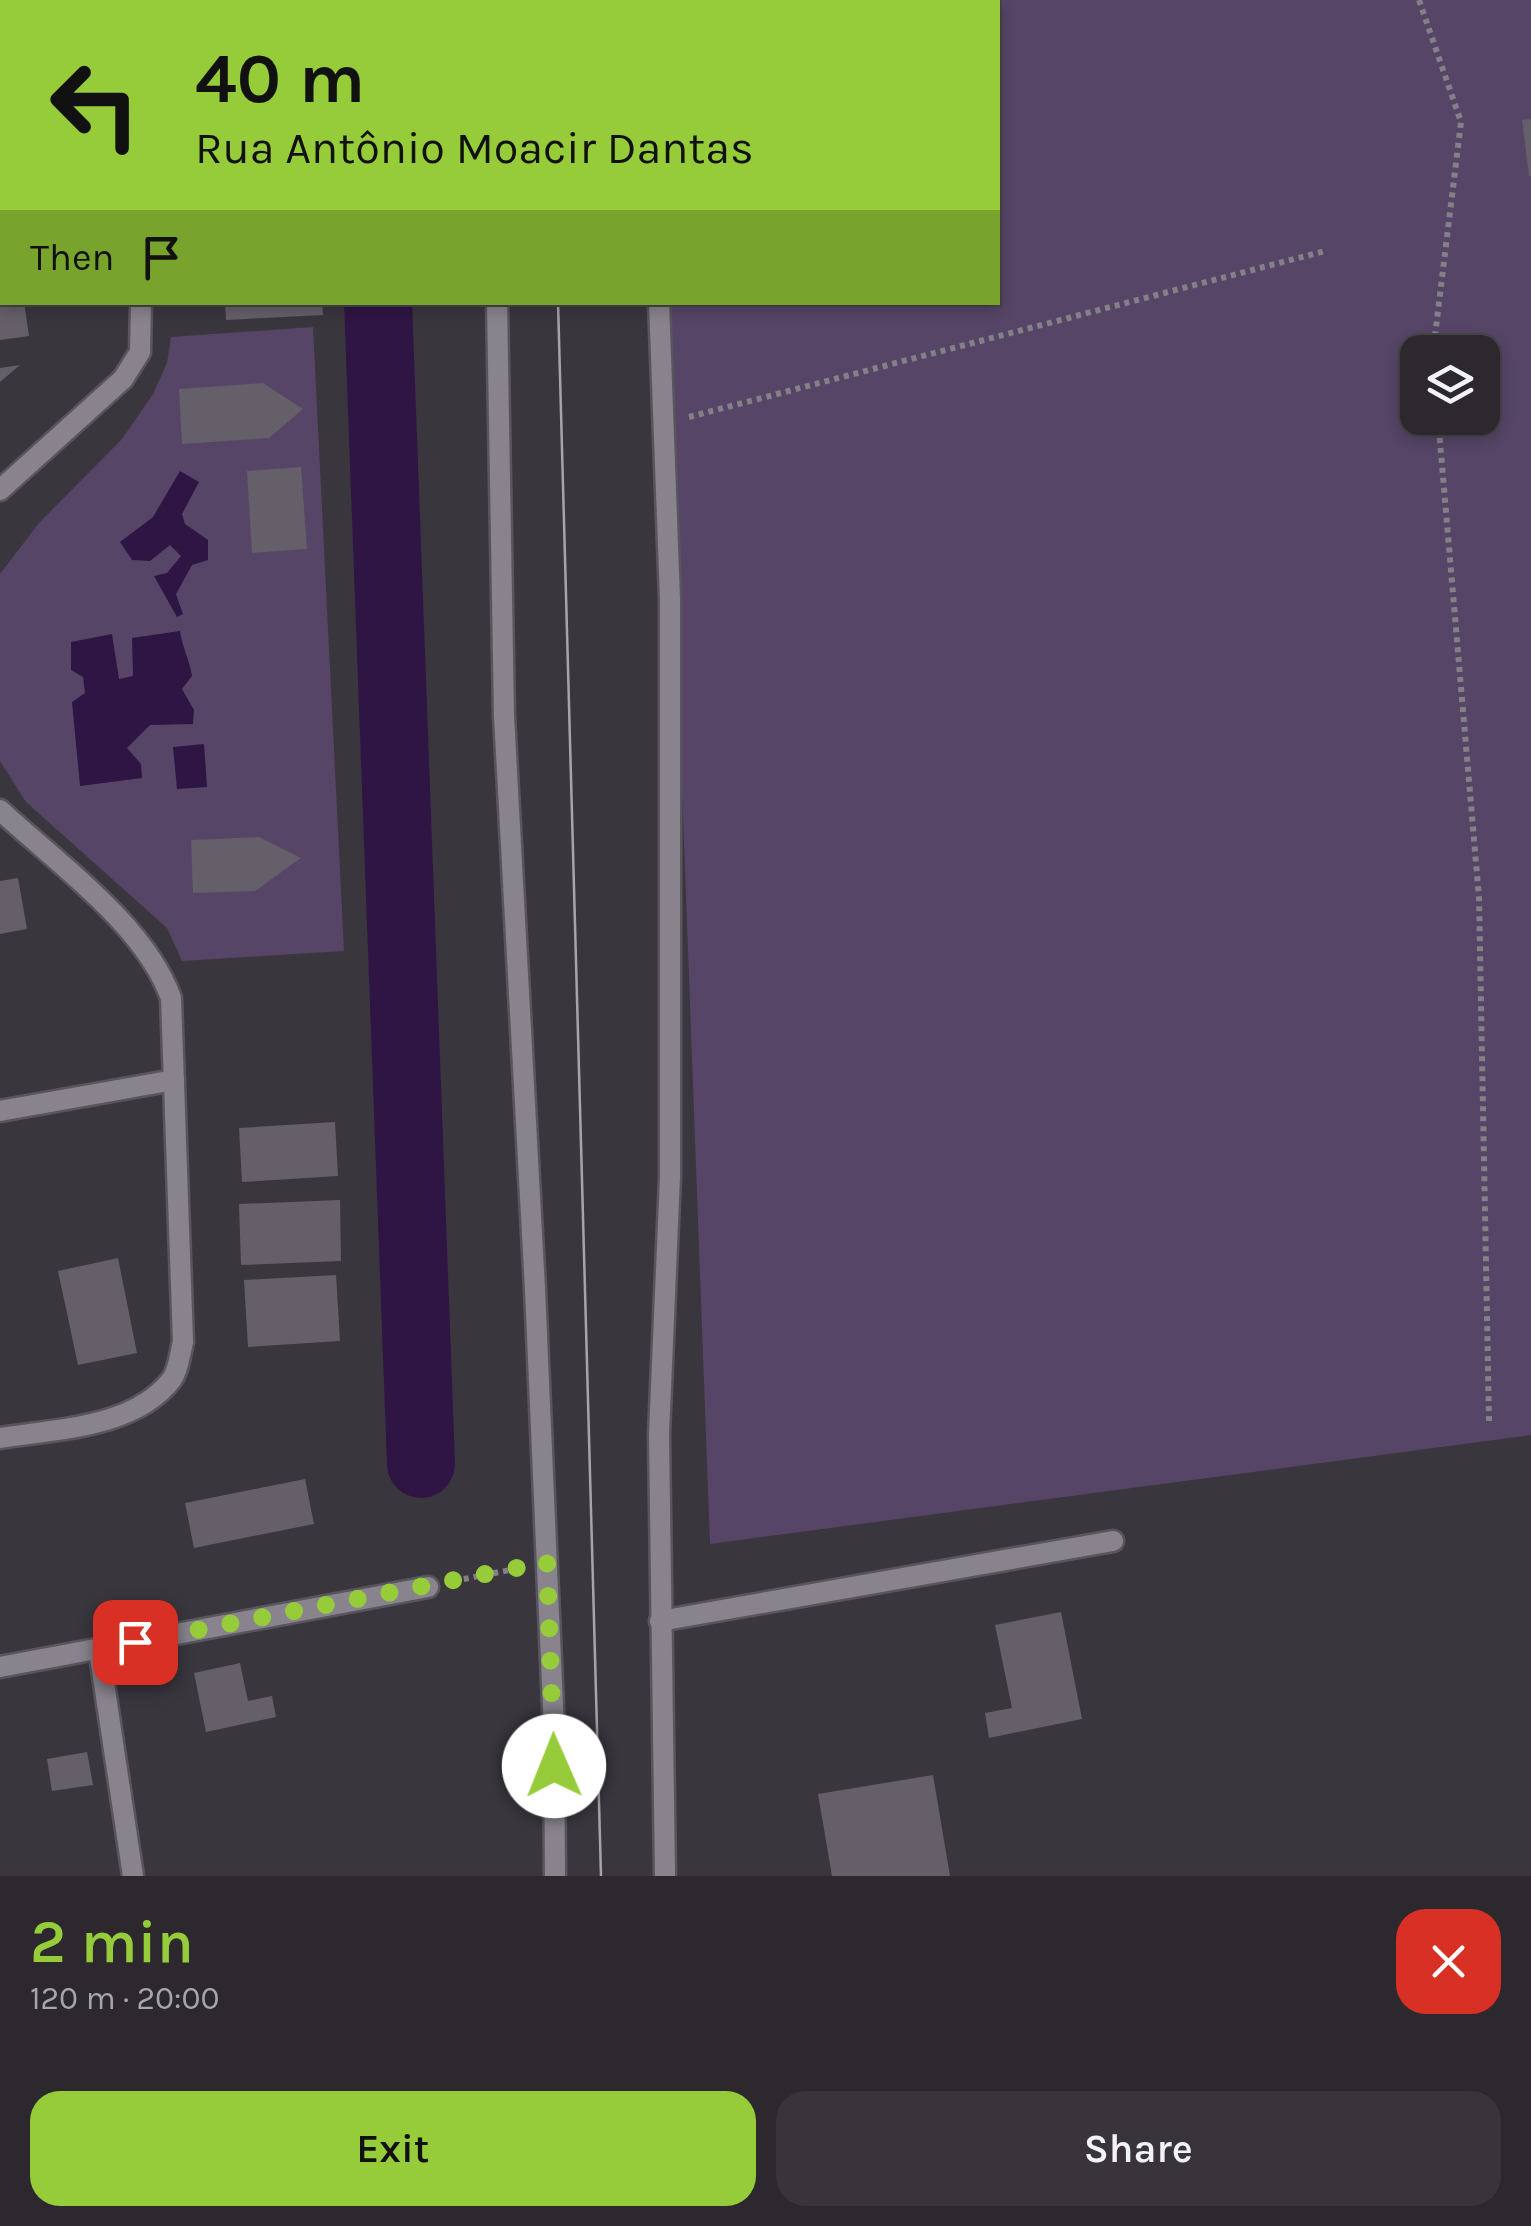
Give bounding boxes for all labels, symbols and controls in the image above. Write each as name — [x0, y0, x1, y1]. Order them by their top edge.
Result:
text: 40 m — [195, 38, 365, 120]
icon: left — [30, 40, 160, 170]
text: Rua Antônio Moacir Dantas — [195, 122, 754, 174]
icon: arrive — [134, 230, 189, 285]
text: Then — [30, 235, 114, 280]
map controls — [1400, 335, 1500, 435]
button: layers — [1400, 335, 1500, 435]
pin — [93, 1600, 178, 1685]
icon: arrive — [108, 1615, 163, 1670]
position arrow — [502, 1714, 606, 1818]
text: 2 min — [30, 1907, 194, 1977]
button: close — [1396, 1909, 1501, 2014]
text: 120 m · 20:00 — [30, 1980, 219, 2017]
button: Exit — [30, 2091, 756, 2206]
button: Share — [776, 2091, 1501, 2206]

